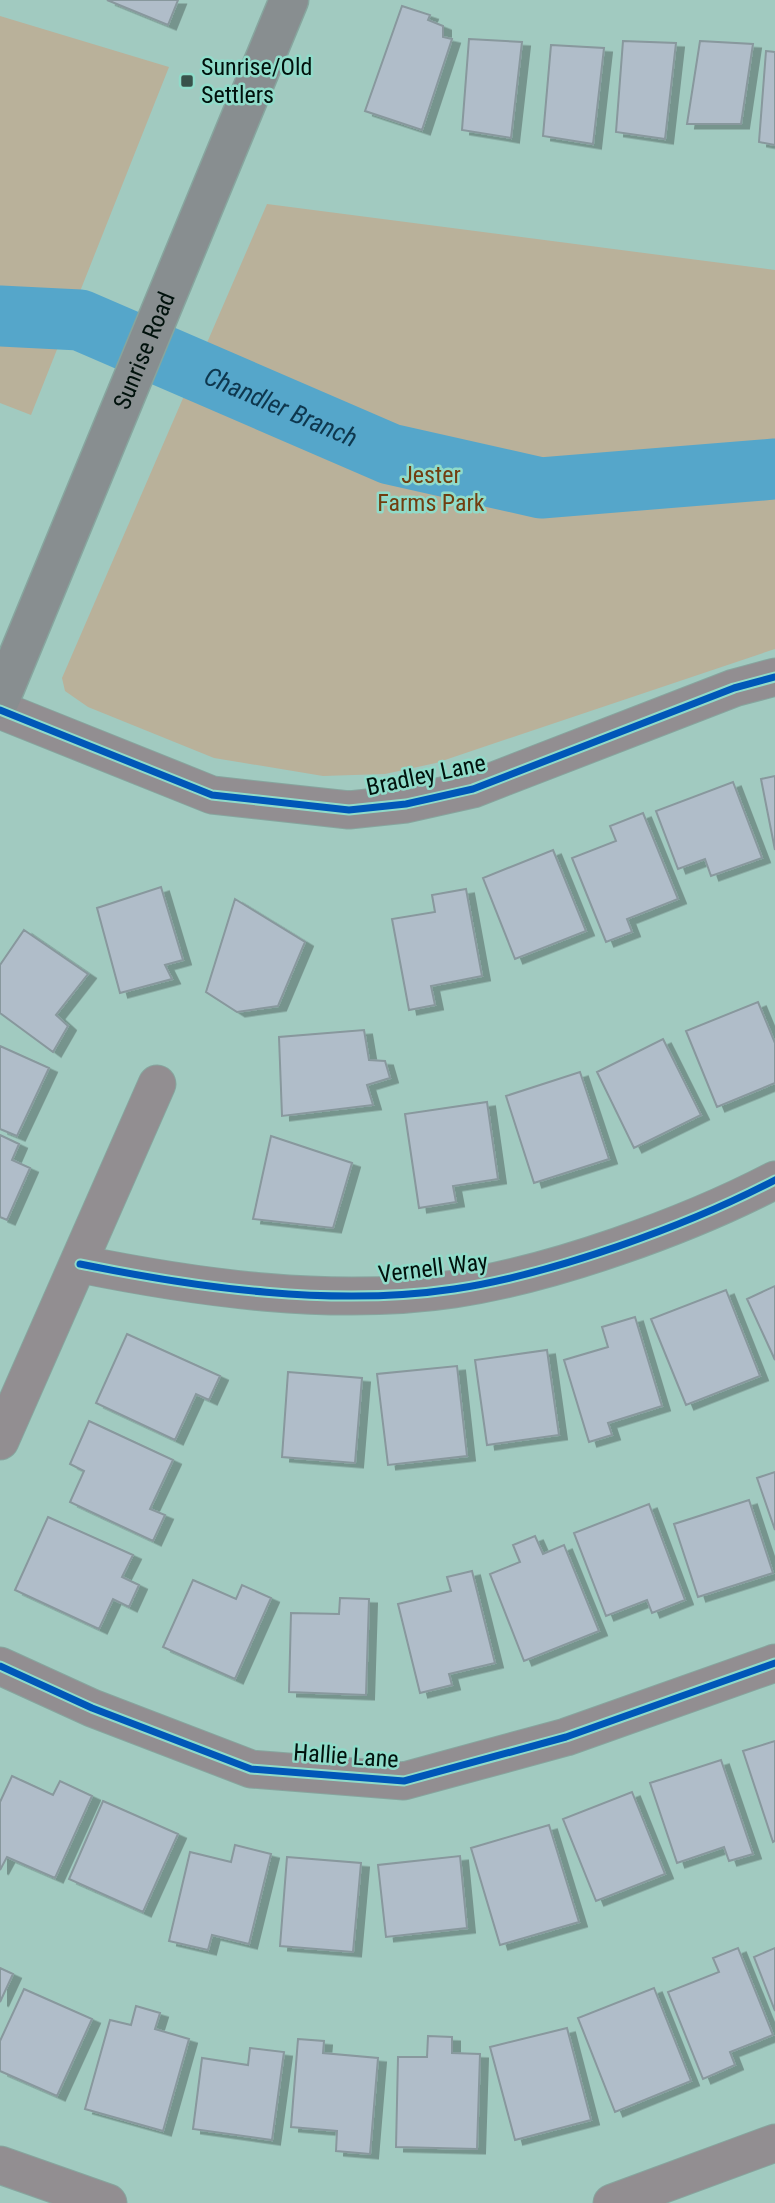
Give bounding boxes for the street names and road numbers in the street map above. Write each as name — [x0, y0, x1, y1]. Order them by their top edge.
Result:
street label: Sunrise Road — [108, 288, 181, 413]
street label: Bradley Lane — [364, 749, 488, 801]
street label: Vernell Way — [377, 1247, 489, 1289]
street label: Hallie Lane — [292, 1738, 400, 1774]

